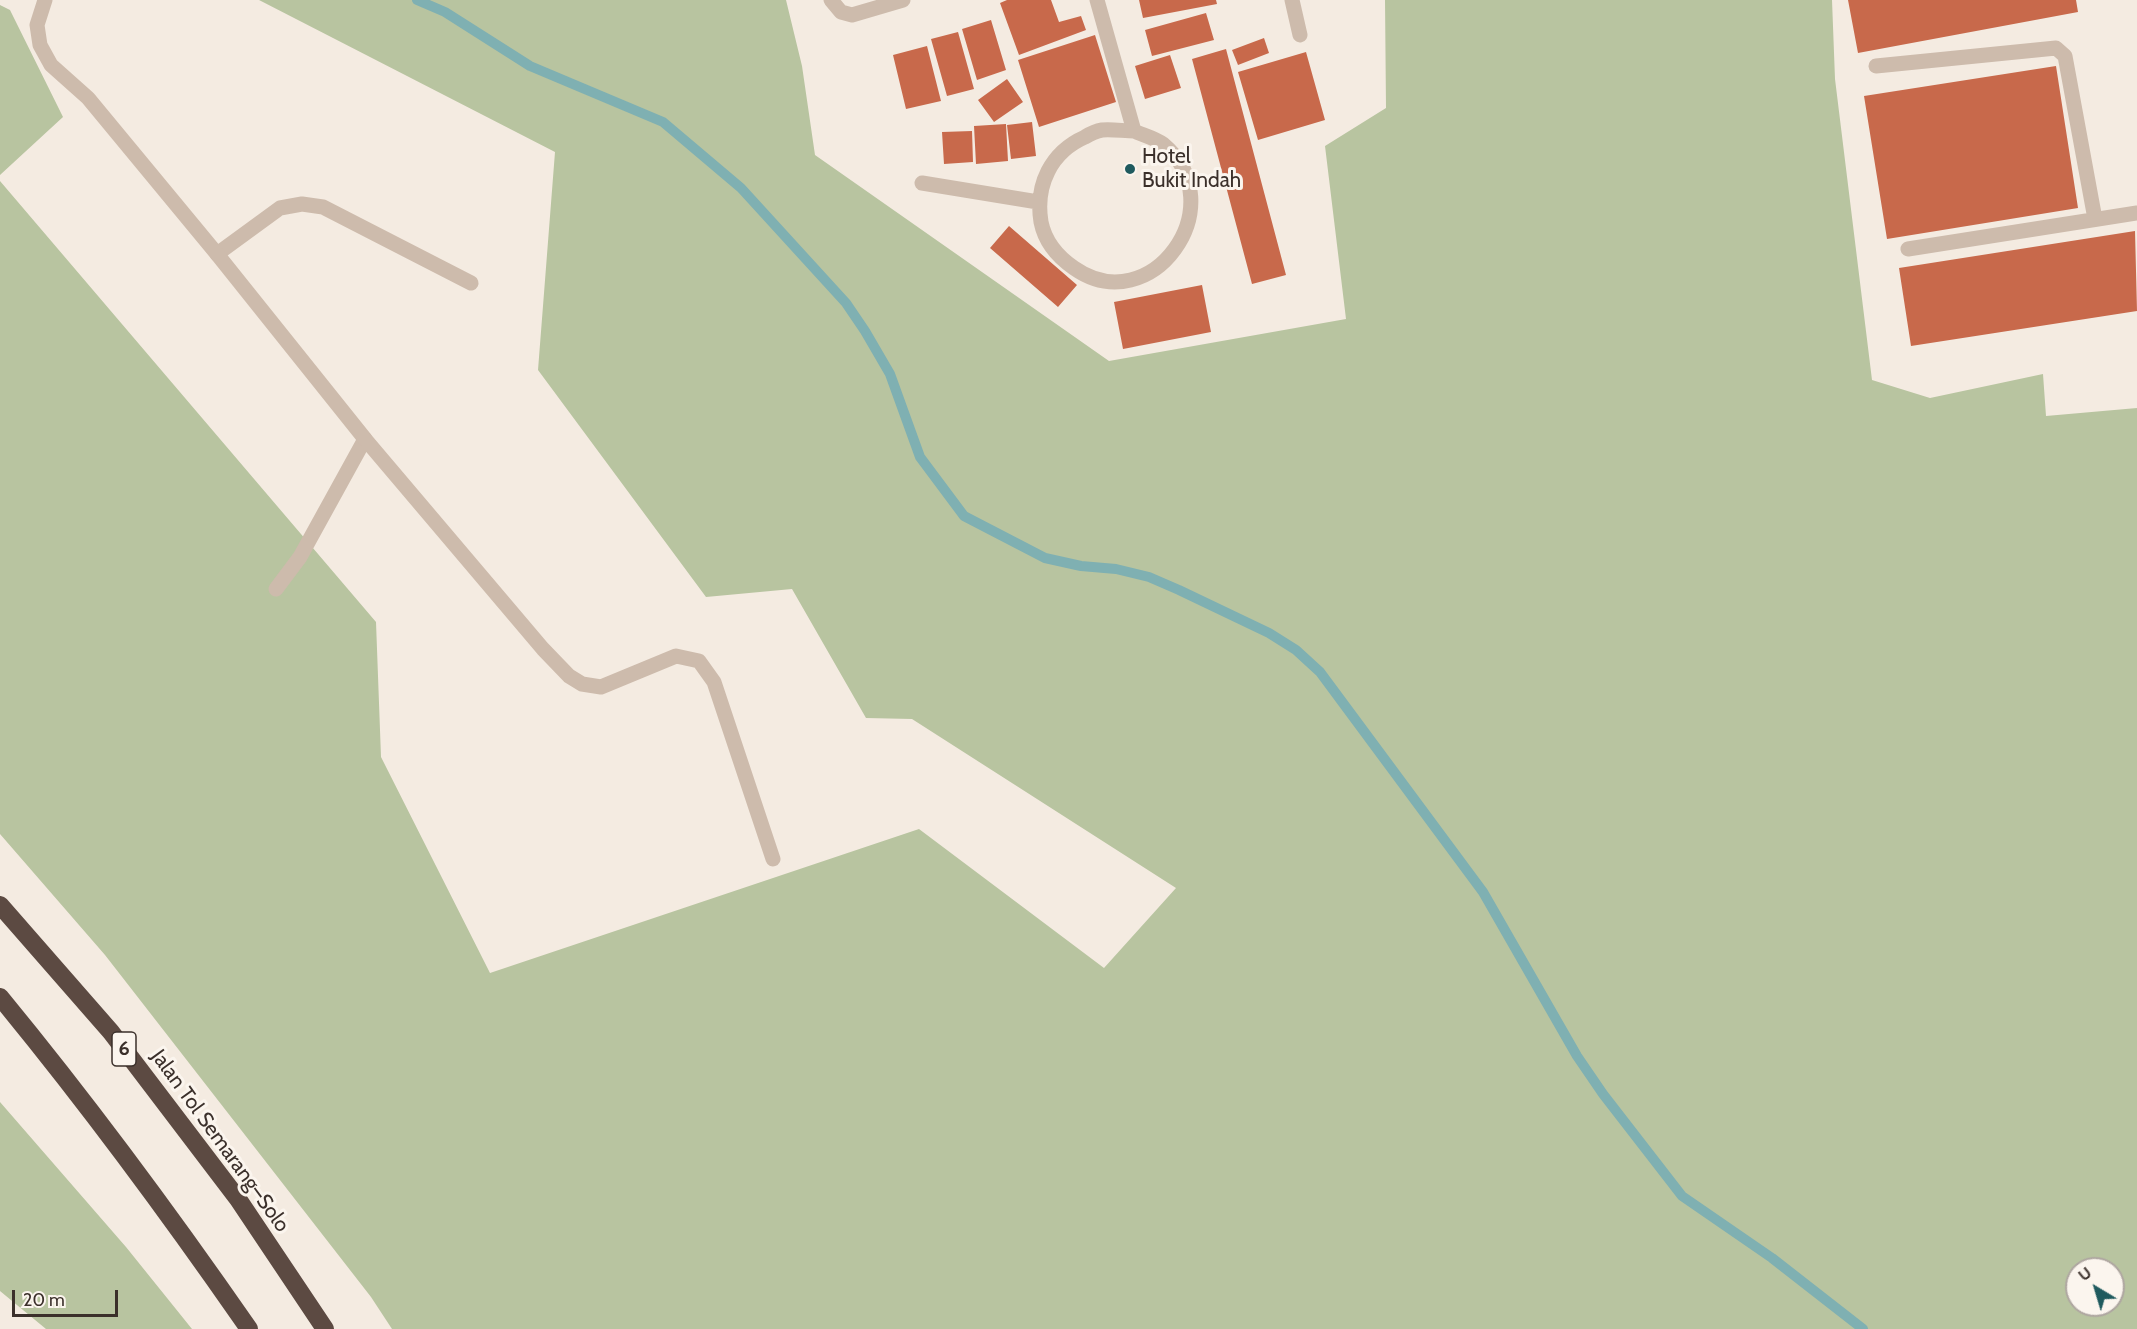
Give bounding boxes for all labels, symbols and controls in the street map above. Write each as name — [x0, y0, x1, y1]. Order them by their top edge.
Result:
place label: Hotel Bukit Indah — [1142, 144, 1241, 194]
marker: Hotel Bukit Indah — [1123, 162, 1137, 176]
road number: 6 — [112, 1032, 136, 1066]
street label: Jalan Tol Semarang–Solo — [145, 1045, 295, 1237]
north arrow — [2065, 1257, 2125, 1317]
text: U — [2074, 1263, 2095, 1285]
scale bar — [15, 1278, 122, 1316]
text: 20 m — [23, 1289, 65, 1311]

